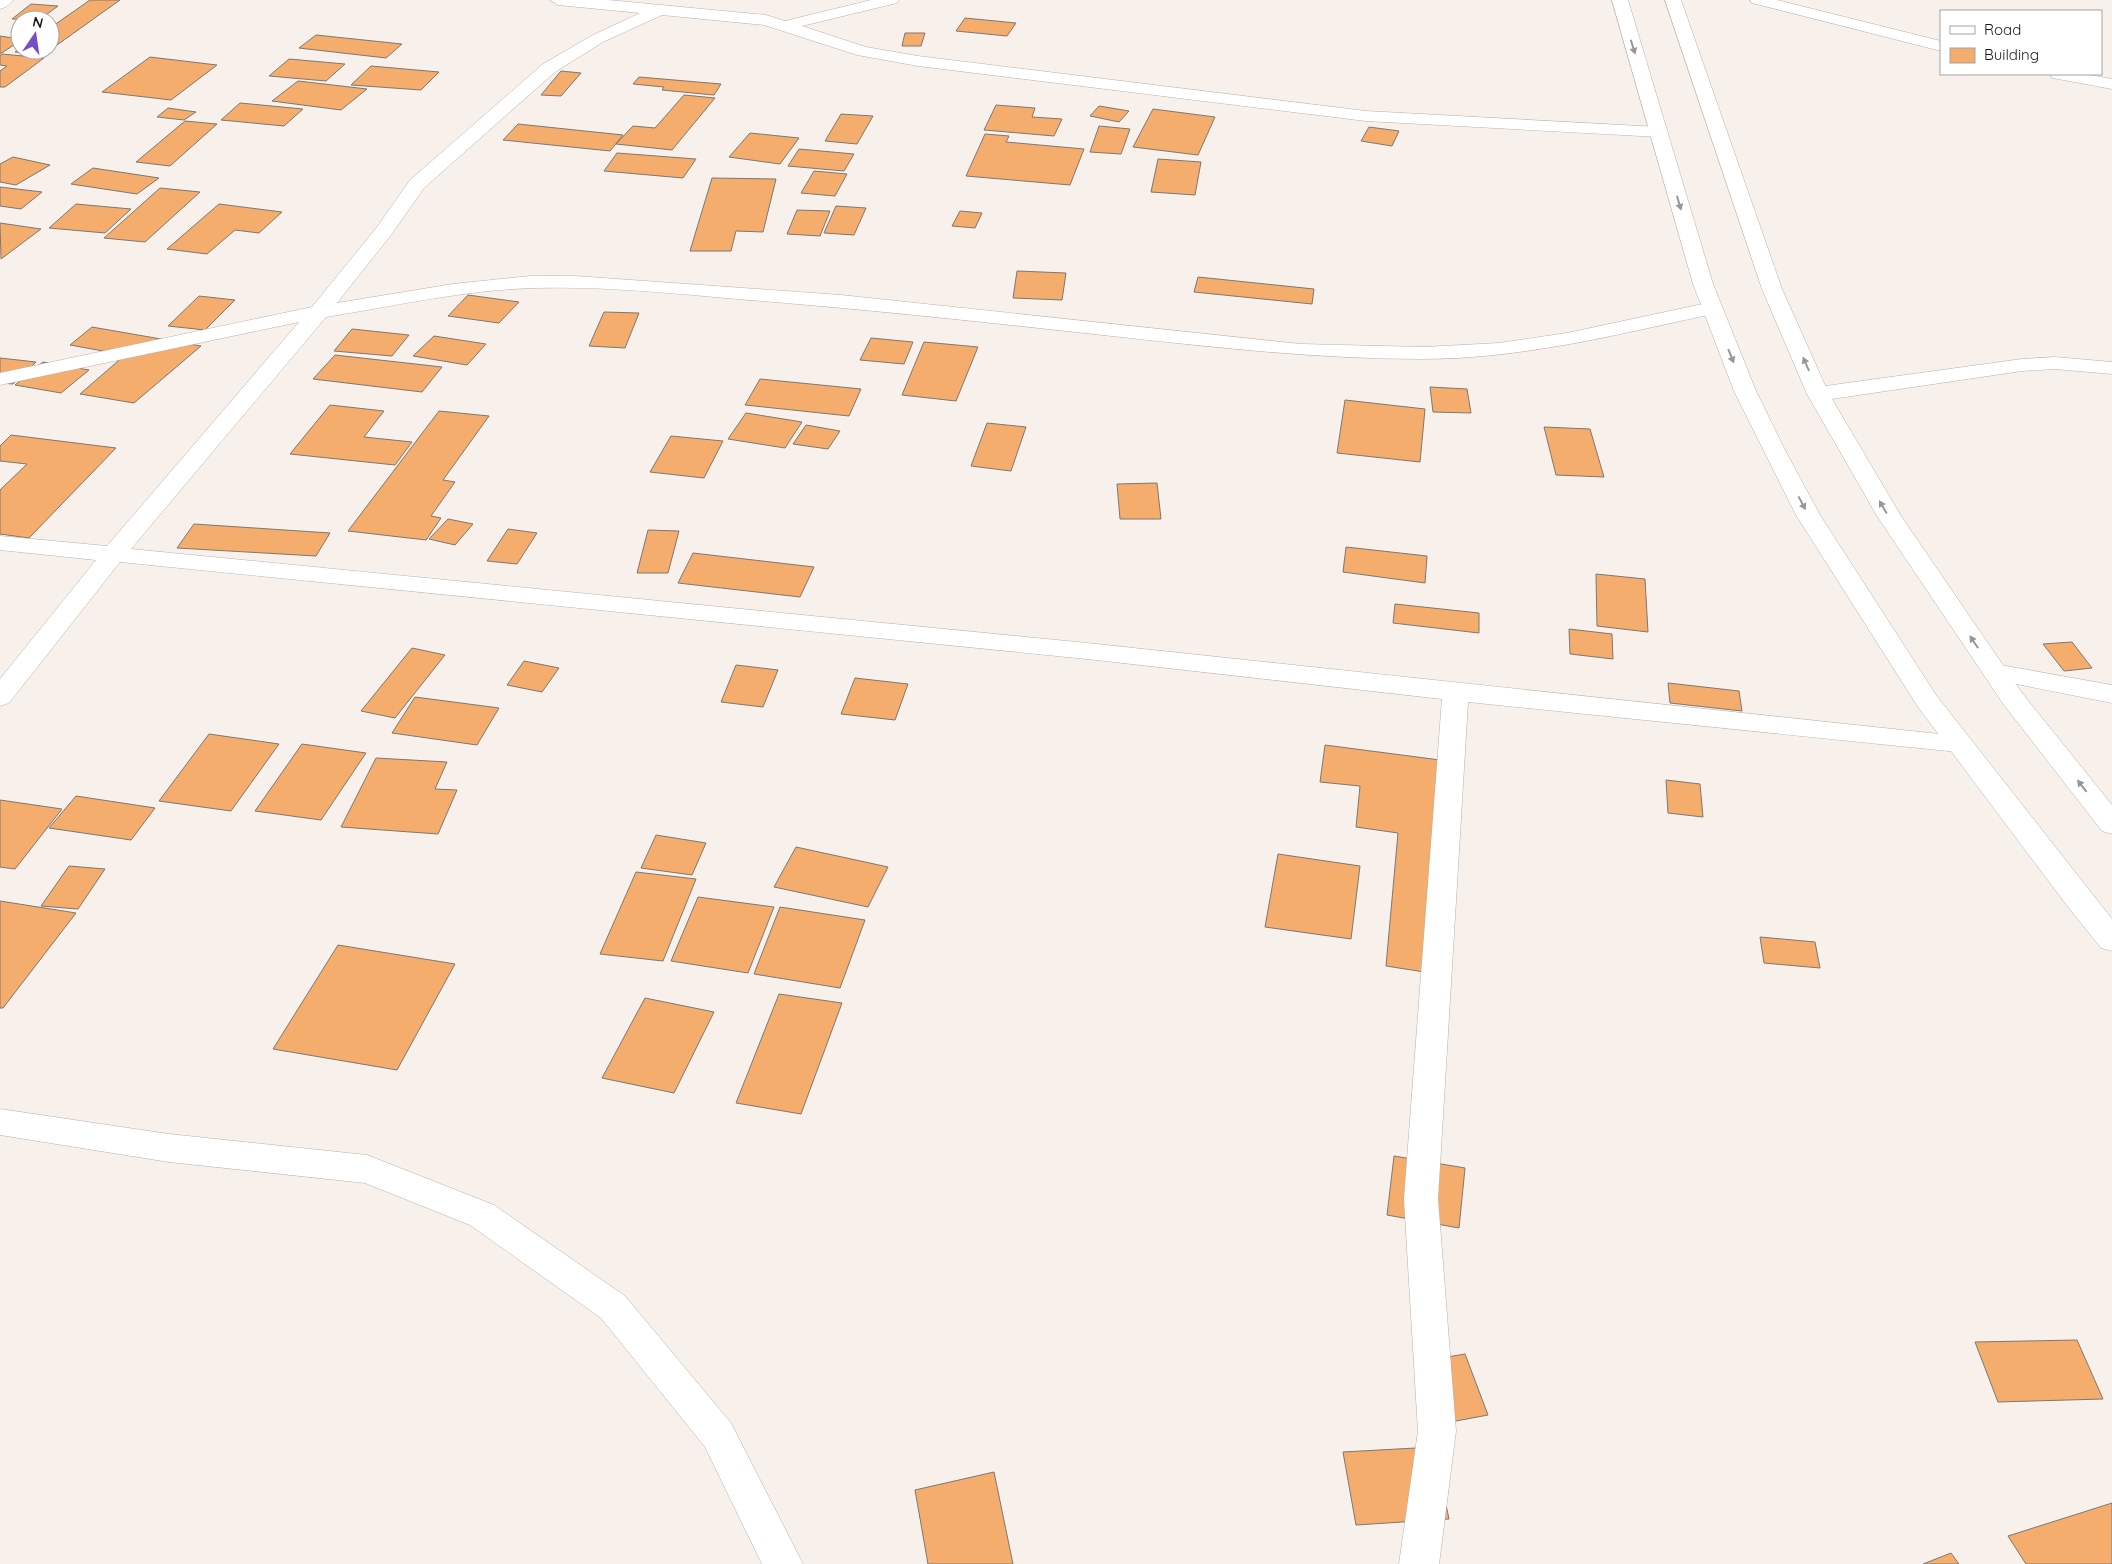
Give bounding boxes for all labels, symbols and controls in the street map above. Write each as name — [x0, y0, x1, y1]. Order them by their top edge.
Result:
north arrow — [10, 10, 60, 60]
legend — [1940, 10, 2102, 75]
text: N — [31, 12, 45, 32]
text: Road — [1984, 20, 2021, 39]
one-way arrow — [1630, 39, 1638, 54]
text: Building — [1984, 45, 2039, 64]
one-way arrow — [1676, 195, 1684, 210]
one-way arrow — [1728, 349, 1736, 363]
one-way arrow — [1801, 357, 1809, 371]
one-way arrow — [1798, 495, 1806, 510]
one-way arrow — [1879, 500, 1888, 513]
one-way arrow — [1969, 635, 1979, 648]
one-way arrow — [2076, 780, 2087, 793]

